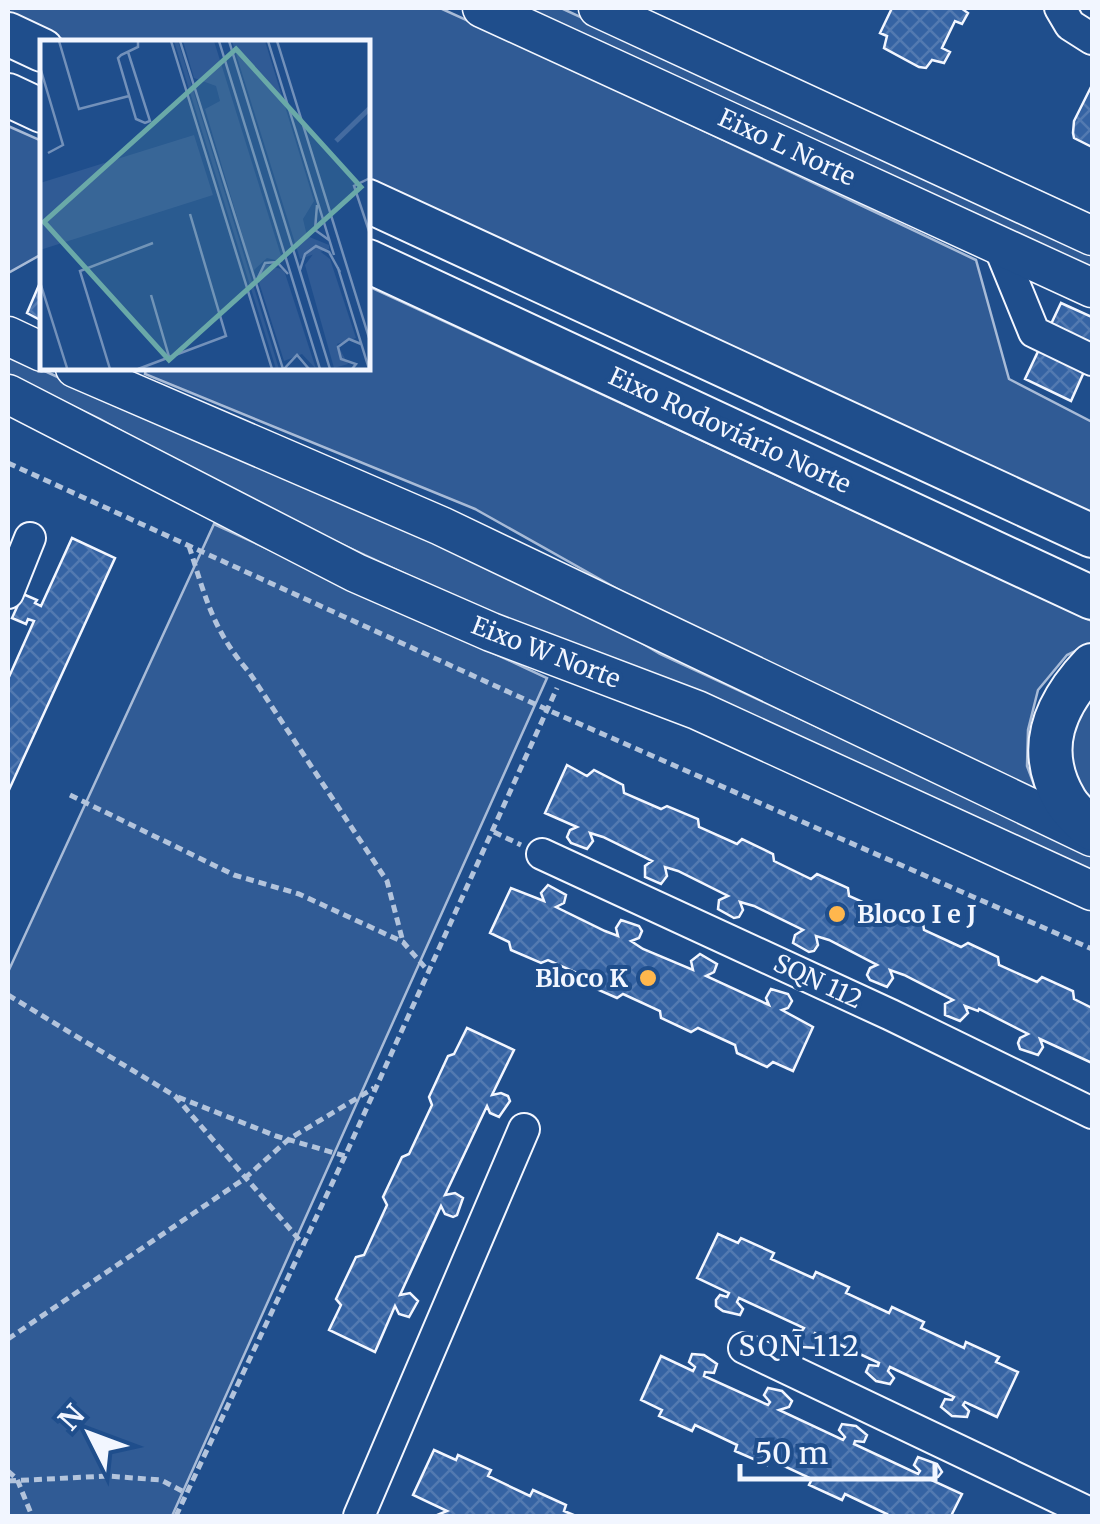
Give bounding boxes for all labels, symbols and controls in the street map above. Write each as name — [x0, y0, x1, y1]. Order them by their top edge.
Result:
inset map — [40, 40, 370, 370]
street label: Eixo L Norte — [713, 101, 861, 193]
street label: Eixo Rodoviário Norte — [604, 360, 856, 500]
street label: Eixo W Norte — [467, 609, 625, 695]
place label: Bloco I e J — [857, 898, 977, 930]
marker: Bloco I e J — [826, 903, 848, 925]
street label: SQN 112 — [768, 947, 868, 1015]
place label: Bloco K — [535, 962, 628, 994]
marker: Bloco K — [637, 967, 659, 989]
district label: SQN 112 — [738, 1328, 862, 1364]
north arrow — [40, 1384, 140, 1484]
text: N — [51, 1397, 92, 1438]
scale bar — [740, 1419, 935, 1481]
text: 50 m — [755, 1434, 828, 1472]

